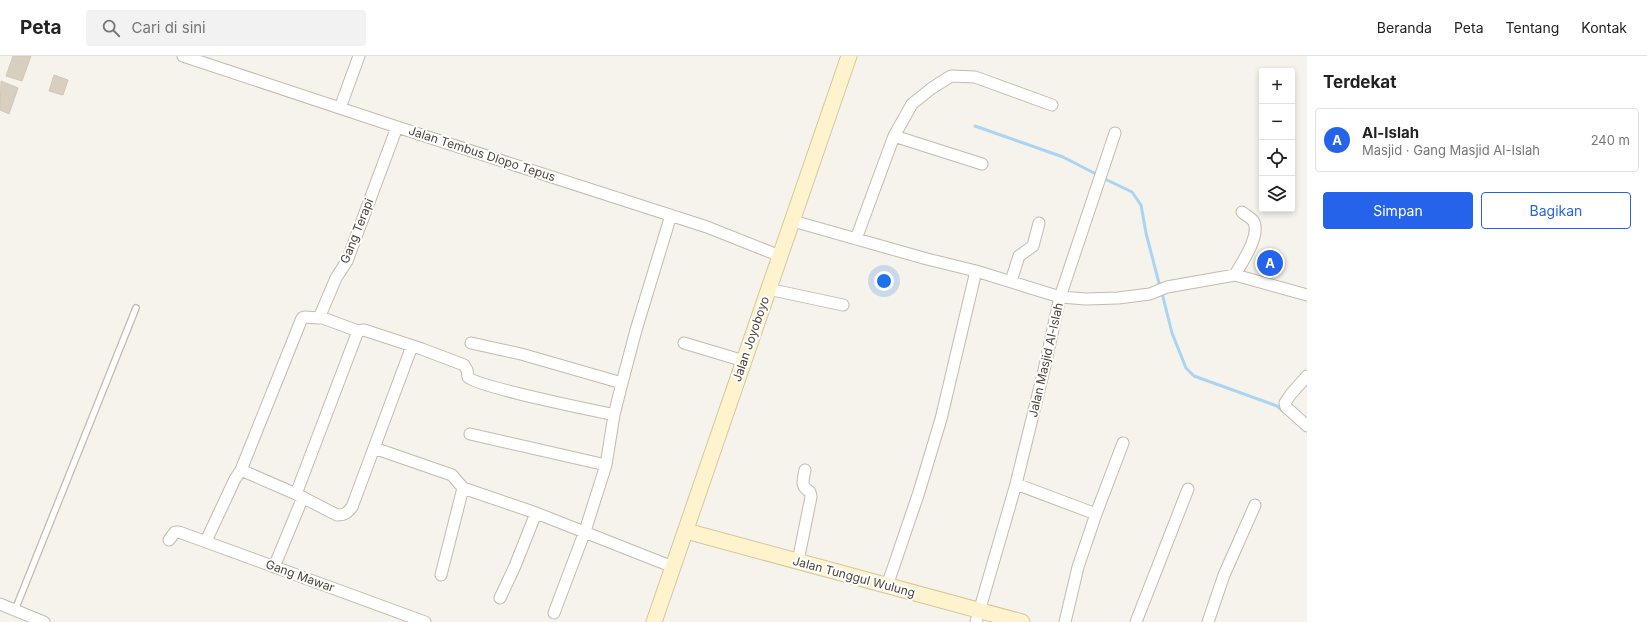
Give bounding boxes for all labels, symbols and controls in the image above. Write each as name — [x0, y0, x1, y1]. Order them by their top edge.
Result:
search box — [86, 10, 366, 46]
text: Peta — [20, 16, 62, 39]
icon: search — [100, 17, 122, 39]
text: Cari di sini — [132, 18, 206, 37]
text: Beranda — [1377, 19, 1432, 36]
text: Peta — [1454, 19, 1484, 36]
text: Tentang — [1506, 19, 1559, 36]
text: Kontak — [1581, 19, 1627, 36]
map controls — [1259, 68, 1295, 212]
button: + — [1259, 68, 1295, 104]
text: Terdekat — [1323, 72, 1396, 92]
button: − — [1259, 104, 1295, 140]
street label: Jalan Tembus Dlopo Tepus — [407, 123, 557, 184]
text: Al-Islah — [1362, 123, 1419, 142]
text: A — [1332, 132, 1342, 148]
text: 240 m — [1591, 132, 1630, 148]
button: locate — [1259, 140, 1295, 176]
text: Masjid · Gang Masjid Al-Islah — [1362, 142, 1540, 158]
button: layers — [1259, 176, 1295, 212]
button: Simpan — [1323, 192, 1473, 229]
button: Bagikan — [1481, 192, 1631, 229]
street label: Gang Terapi — [337, 196, 376, 266]
pin: A — [1257, 248, 1283, 278]
your location — [874, 271, 894, 291]
street label: Jalan Joyoboyo — [729, 294, 772, 383]
street label: Jalan Masjid Al-Islah — [1025, 301, 1066, 419]
street label: Jalan Tunggul Wulung — [791, 553, 917, 600]
street label: Gang Mawar — [264, 556, 337, 595]

